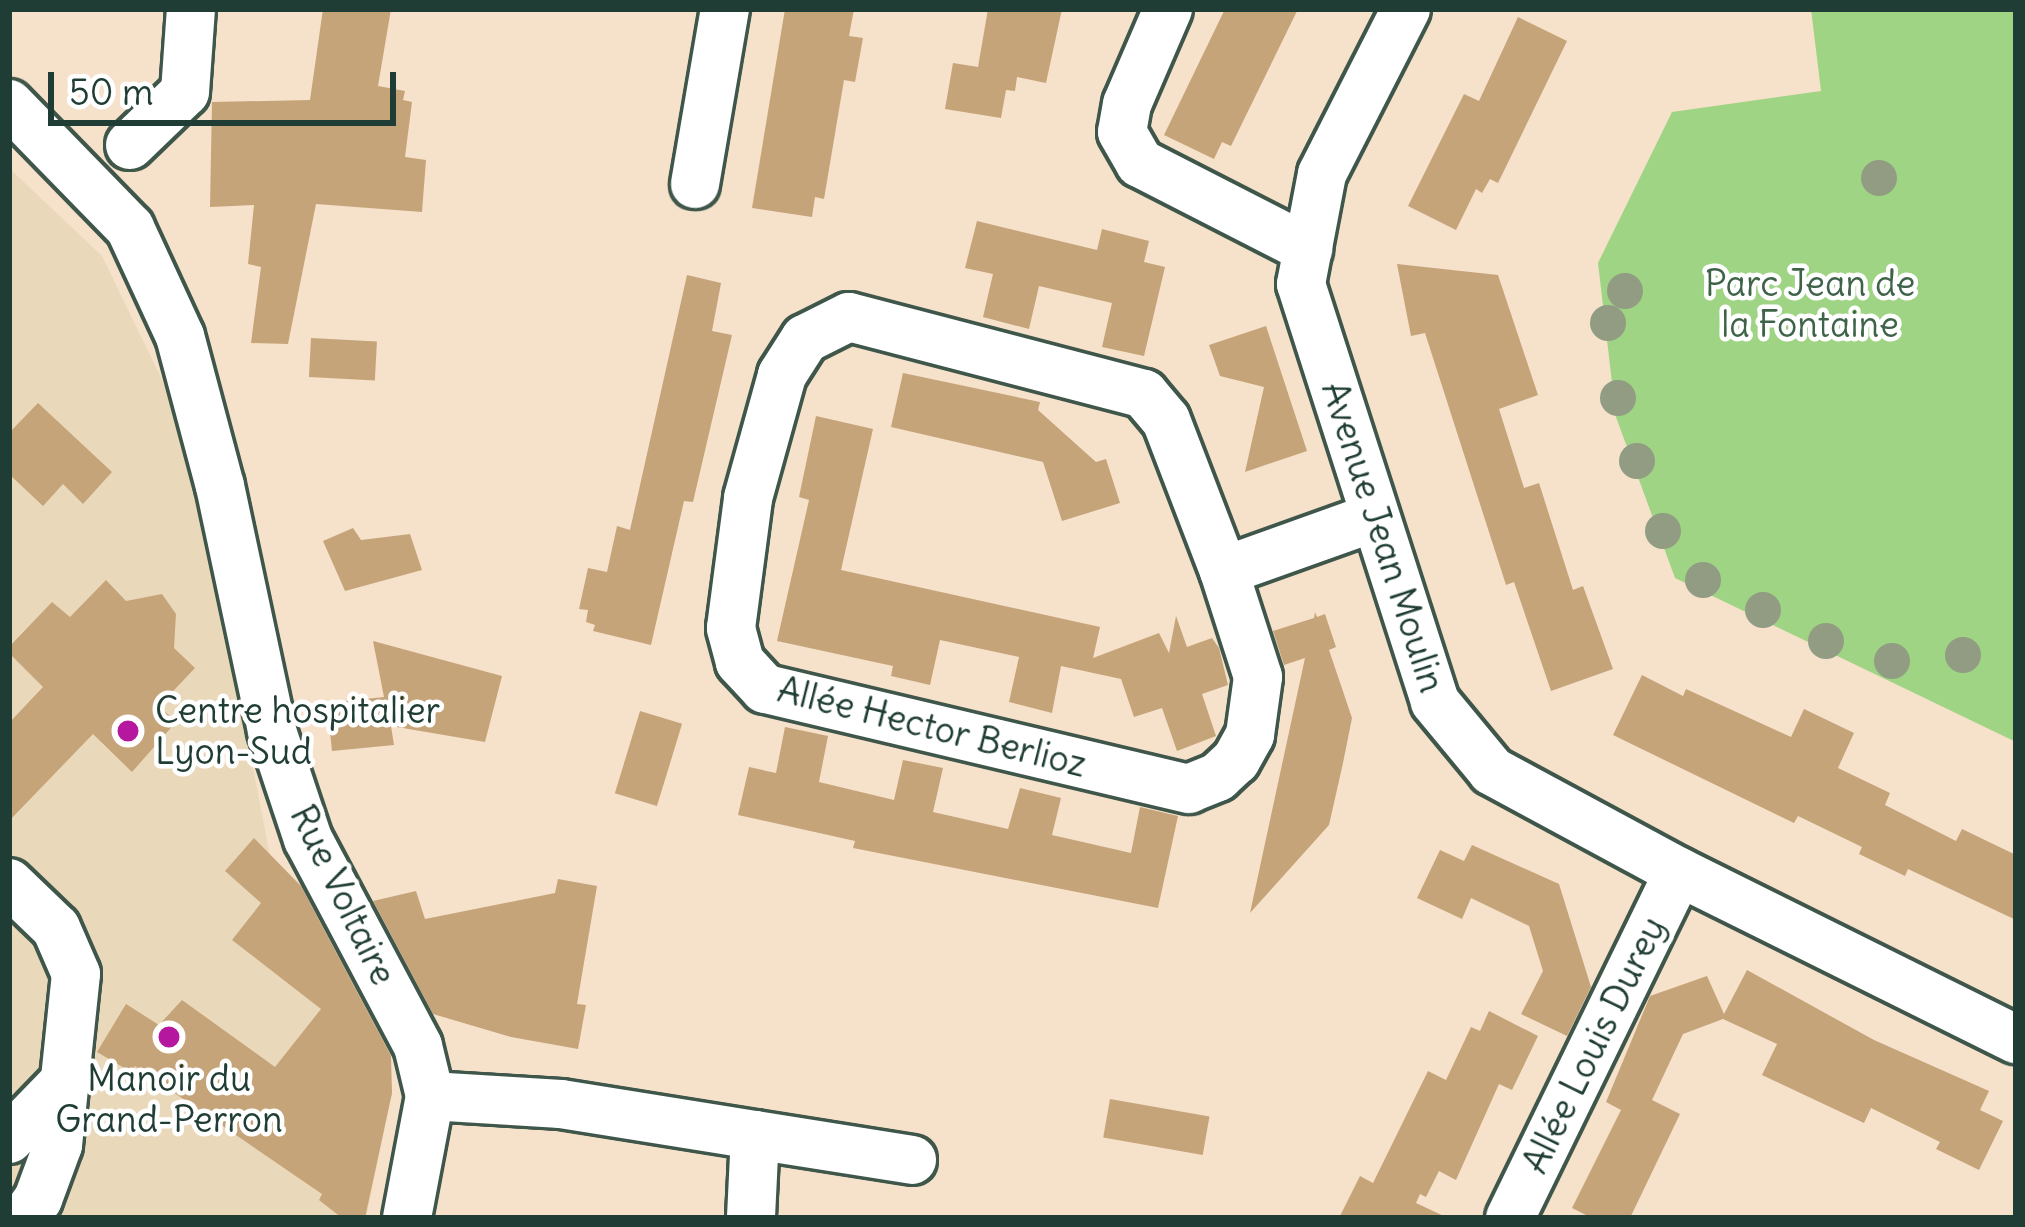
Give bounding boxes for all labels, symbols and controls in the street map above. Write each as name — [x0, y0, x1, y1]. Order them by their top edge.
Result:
scale bar — [54, 48, 402, 122]
text: 50 m — [69, 70, 154, 115]
park label: Parc Jean de la Fontaine — [1705, 261, 1915, 346]
street label: Avenue Jean Moulin — [1312, 376, 1454, 698]
street label: Allée Hector Berlioz — [773, 668, 1091, 786]
place label: Centre hospitalier Lyon-Sud — [155, 688, 440, 773]
marker: Centre hospitalier Lyon-Sud — [112, 715, 144, 747]
street label: Rue Voltaire — [281, 798, 405, 992]
street label: Allée Louis Durey — [1513, 910, 1675, 1180]
marker: Manoir du Grand-Perron — [156, 1024, 182, 1050]
place label: Manoir du Grand-Perron — [55, 1056, 283, 1141]

